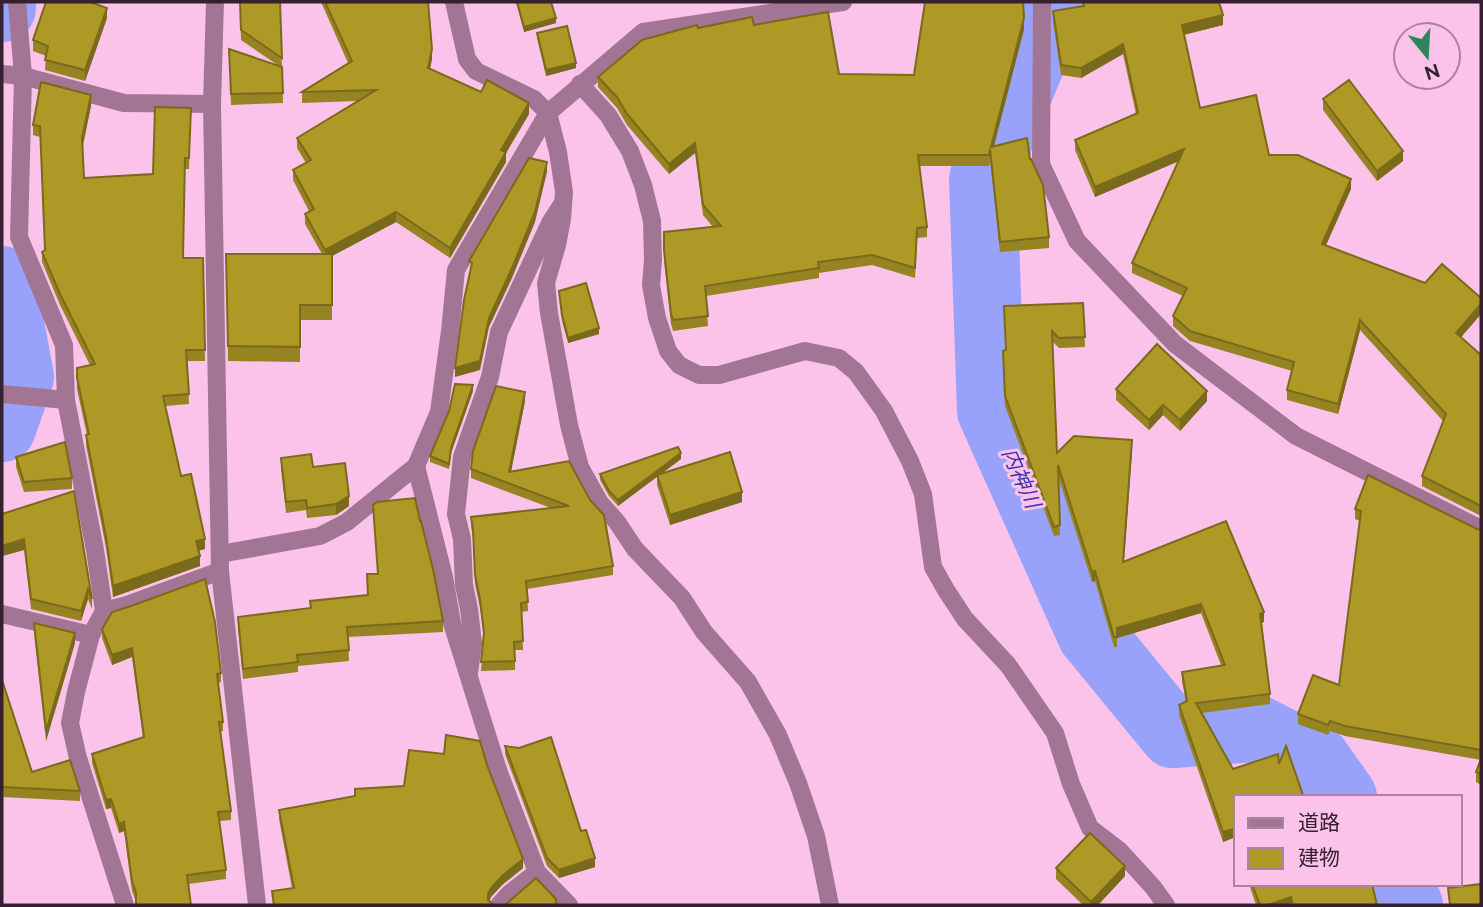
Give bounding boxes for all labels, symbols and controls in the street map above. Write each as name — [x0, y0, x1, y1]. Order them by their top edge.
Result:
north arrow — [1392, 21, 1462, 91]
text: N — [1422, 59, 1443, 85]
water label: 内神川 — [997, 444, 1047, 513]
legend — [1234, 795, 1462, 886]
text: 道路 — [1298, 810, 1340, 835]
text: 建物 — [1298, 845, 1340, 870]

